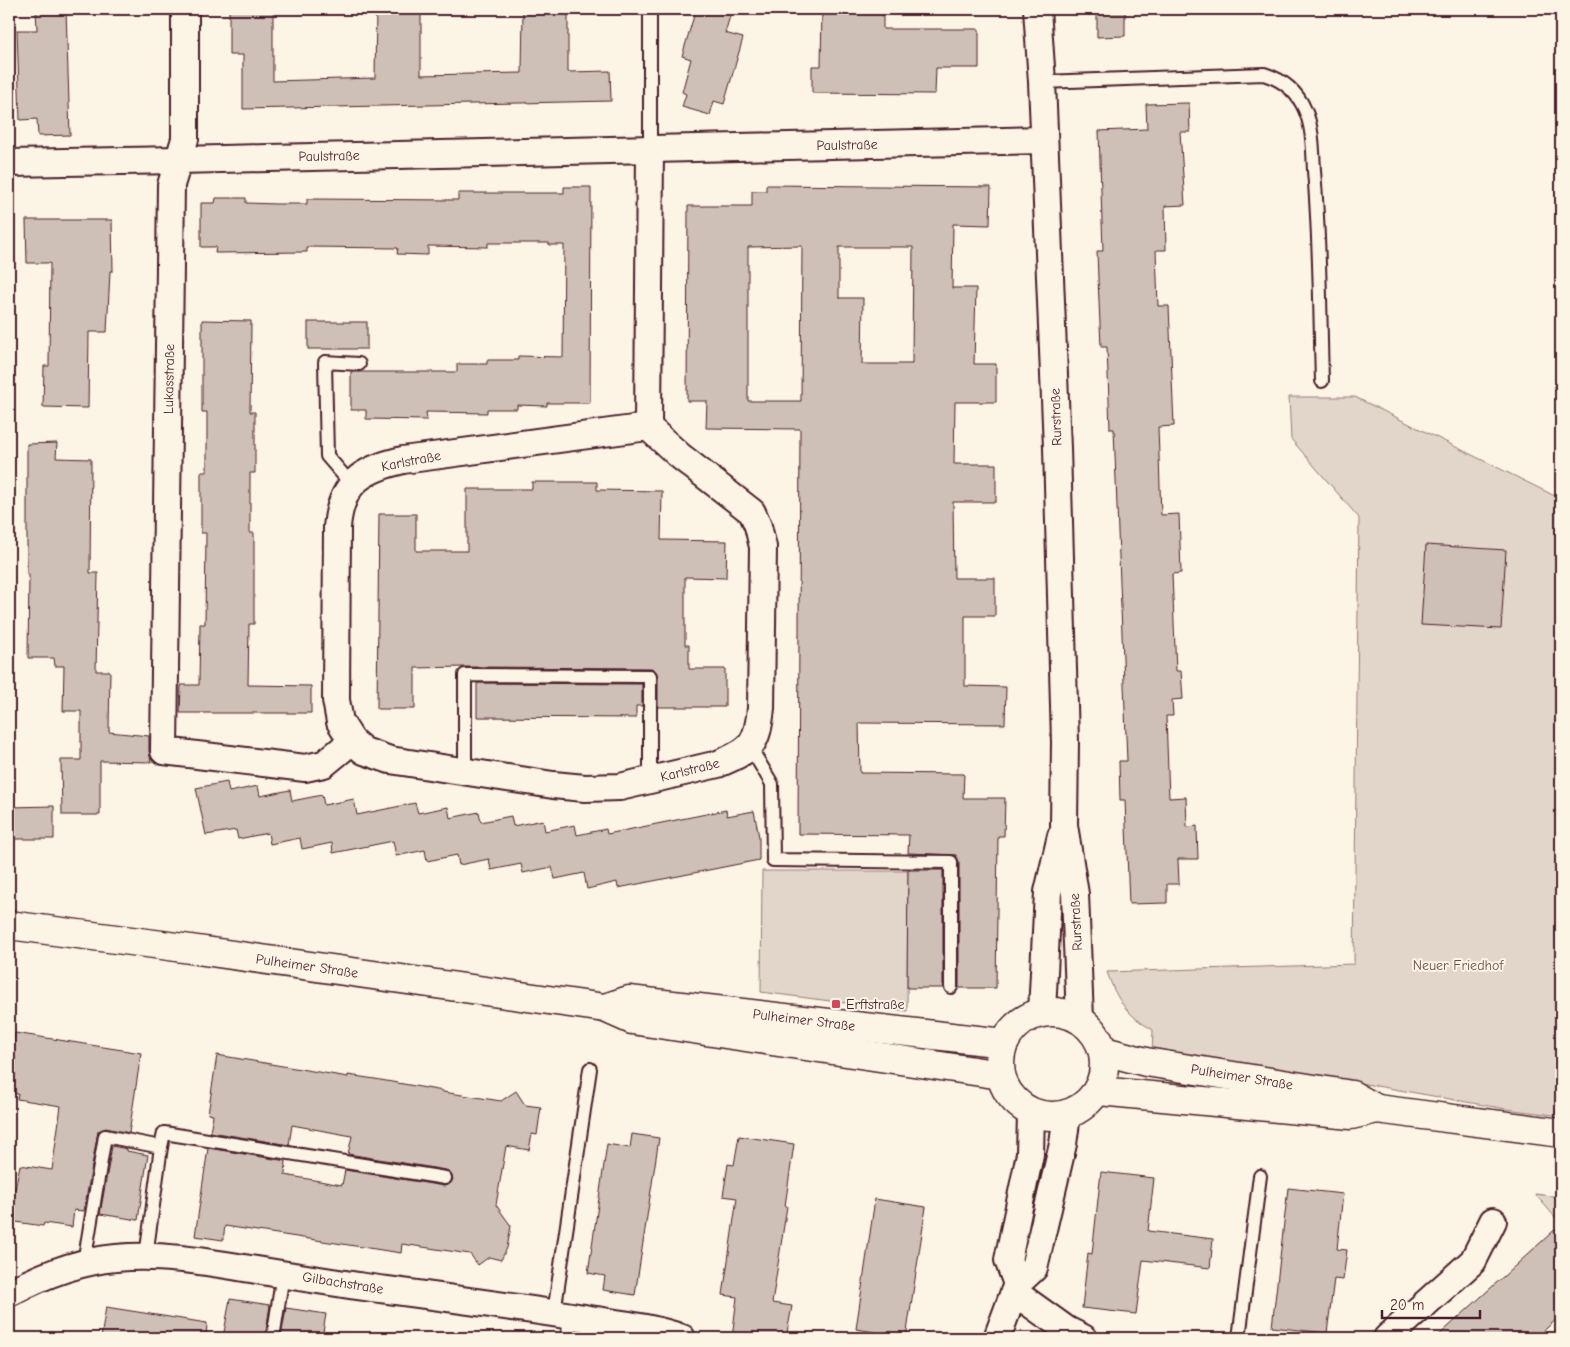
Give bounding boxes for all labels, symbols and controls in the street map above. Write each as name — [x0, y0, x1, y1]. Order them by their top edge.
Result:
street label: Paulstraße — [816, 136, 878, 154]
street label: Paulstraße — [298, 147, 360, 165]
street label: Lukasstraße — [160, 344, 178, 414]
street label: Rurstraße — [1046, 388, 1066, 446]
street label: Karlstraße — [380, 447, 442, 475]
street label: Karlstraße — [659, 754, 721, 786]
street label: Rurstraße — [1066, 893, 1086, 951]
street label: Pulheimer Straße — [255, 950, 359, 982]
park label: Neuer Friedhof — [1413, 957, 1504, 974]
place label: Erftstraße — [846, 996, 905, 1013]
marker: Erftstraße — [830, 998, 842, 1010]
street label: Pulheimer Straße — [752, 1005, 856, 1035]
street label: Pulheimer Straße — [1190, 1061, 1294, 1093]
street label: Gilbachstraße — [301, 1268, 385, 1298]
scale bar — [1382, 1287, 1480, 1319]
text: 20 m — [1390, 1296, 1424, 1314]

